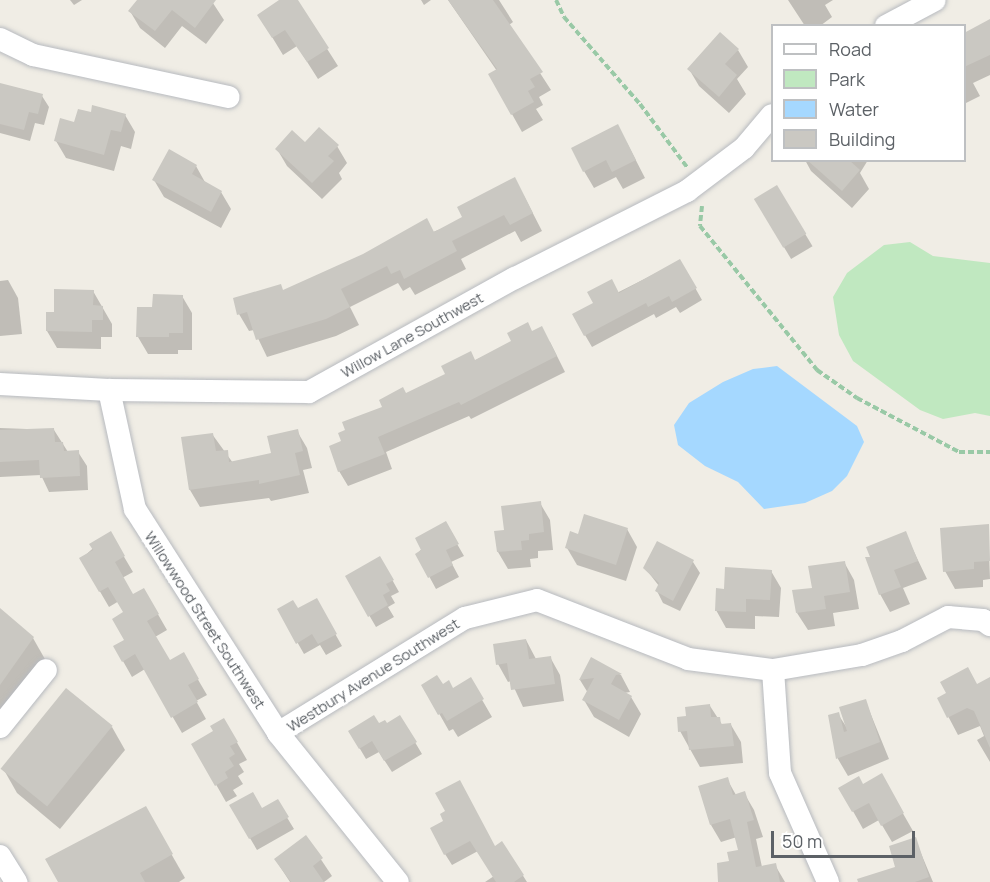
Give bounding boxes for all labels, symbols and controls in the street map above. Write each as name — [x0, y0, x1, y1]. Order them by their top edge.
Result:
legend — [771, 24, 966, 162]
text: Road — [829, 37, 872, 61]
text: Park — [829, 67, 865, 91]
text: Water — [829, 97, 879, 121]
text: Building — [829, 127, 895, 151]
street label: Willow Lane Southwest — [338, 288, 486, 382]
street label: Willowwood Street Southwest — [141, 528, 269, 712]
street label: Westbury Avenue Southwest — [283, 614, 463, 736]
scale bar — [774, 819, 918, 857]
text: 50 m — [782, 829, 822, 853]

